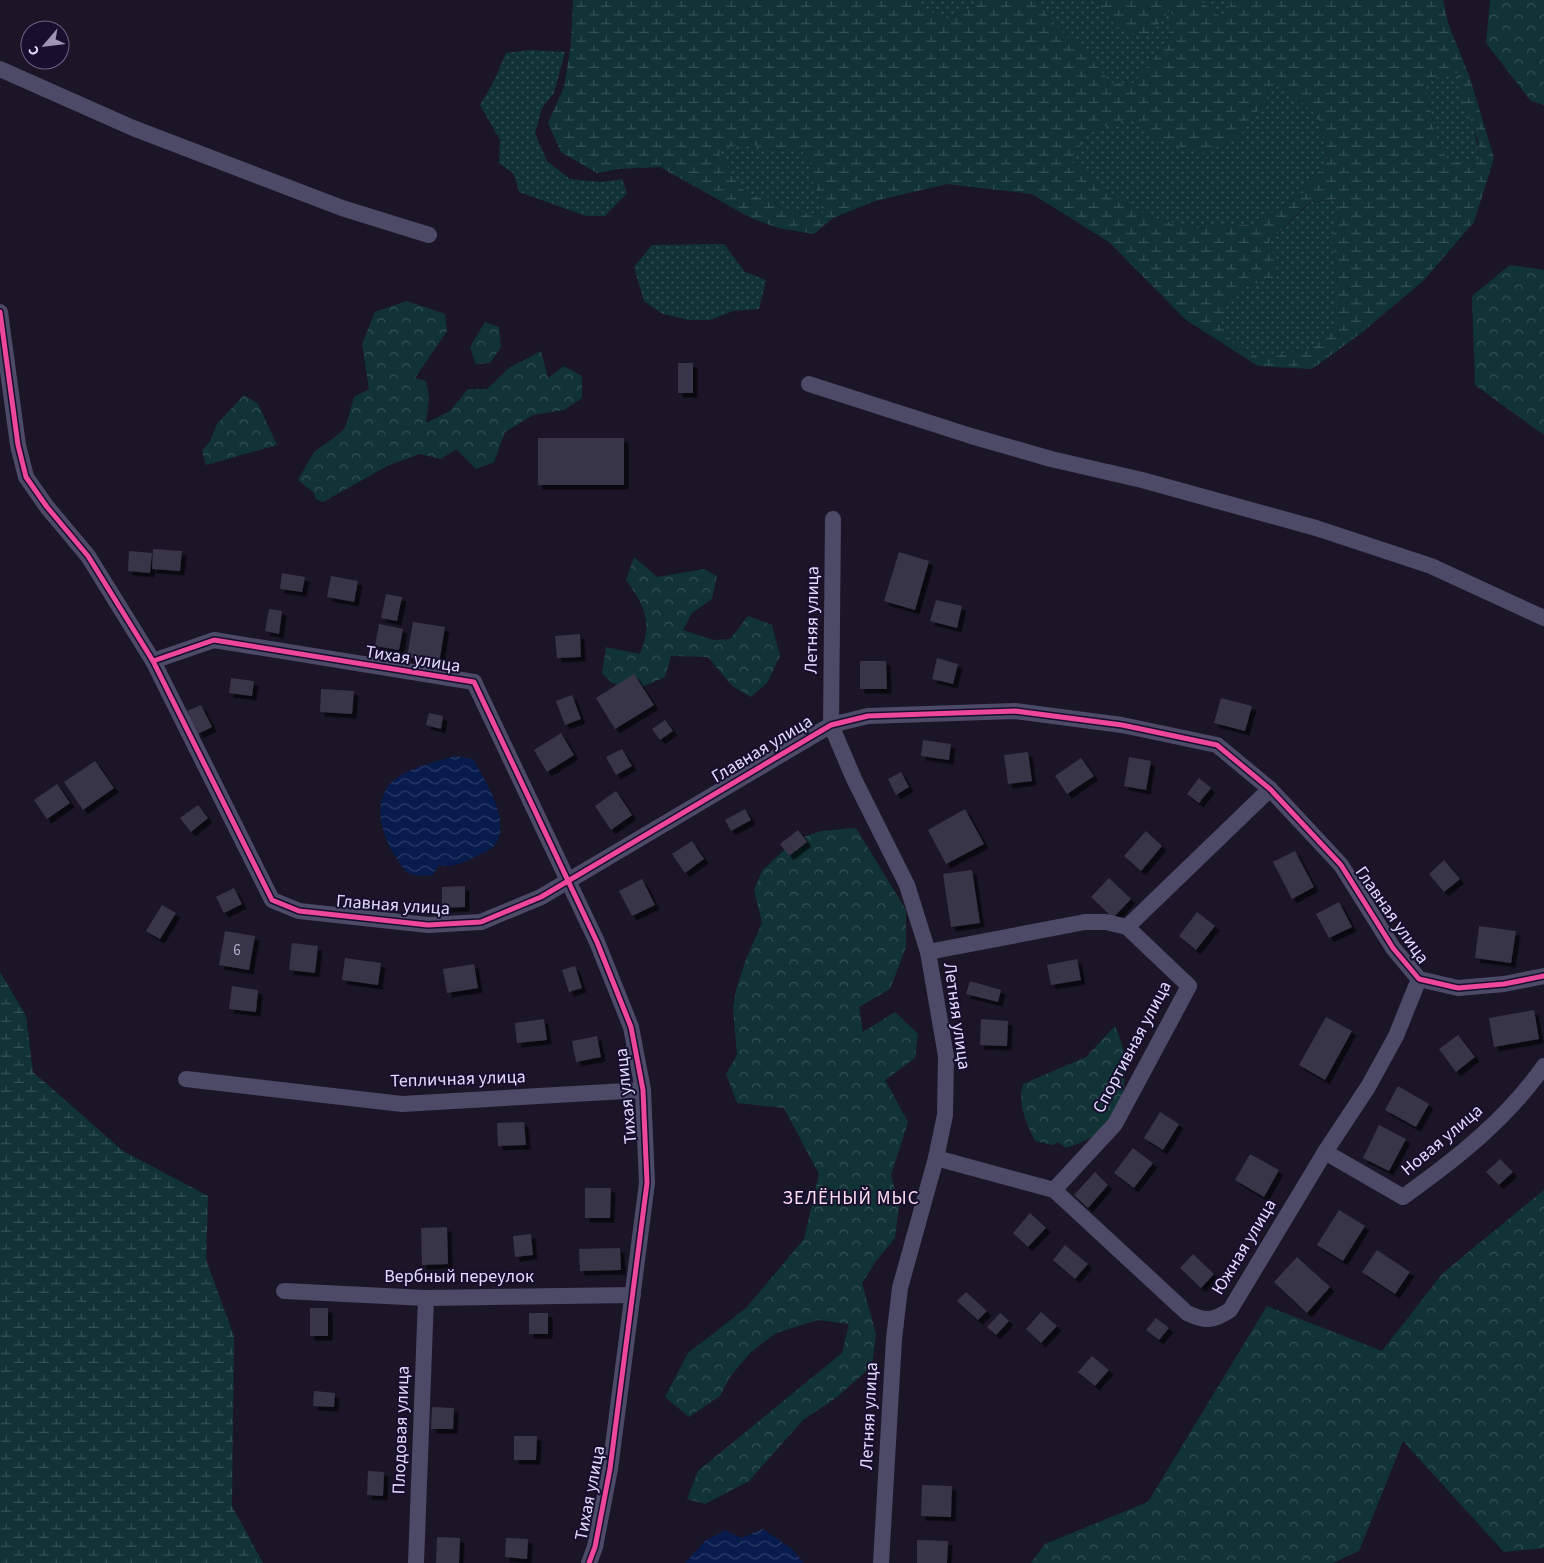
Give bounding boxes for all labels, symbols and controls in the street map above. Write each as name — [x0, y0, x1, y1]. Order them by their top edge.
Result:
north arrow — [20, 20, 70, 70]
text: С — [24, 42, 45, 59]
street label: Летняя улица — [799, 566, 825, 674]
street label: Тихая улица — [364, 639, 462, 679]
street label: Главная улица — [707, 709, 817, 789]
street label: Главная улица — [1349, 861, 1435, 969]
street label: Главная улица — [335, 889, 451, 921]
house number: 6 — [233, 940, 241, 961]
street label: Летняя улица — [937, 961, 977, 1071]
street label: Спортивная улица — [1087, 976, 1177, 1118]
street label: Тихая улица — [609, 1047, 643, 1145]
street label: Тепличная улица — [390, 1064, 526, 1094]
street label: Новая улица — [1396, 1098, 1488, 1182]
district label: ЗЕЛЁНЫЙ МЫС — [782, 1185, 920, 1212]
street label: Южная улица — [1205, 1194, 1283, 1300]
street label: Вербный переулок — [384, 1264, 534, 1289]
street label: Летняя улица — [854, 1362, 884, 1470]
street label: Плодовая улица — [386, 1365, 416, 1495]
street label: Тихая улица — [569, 1444, 611, 1542]

